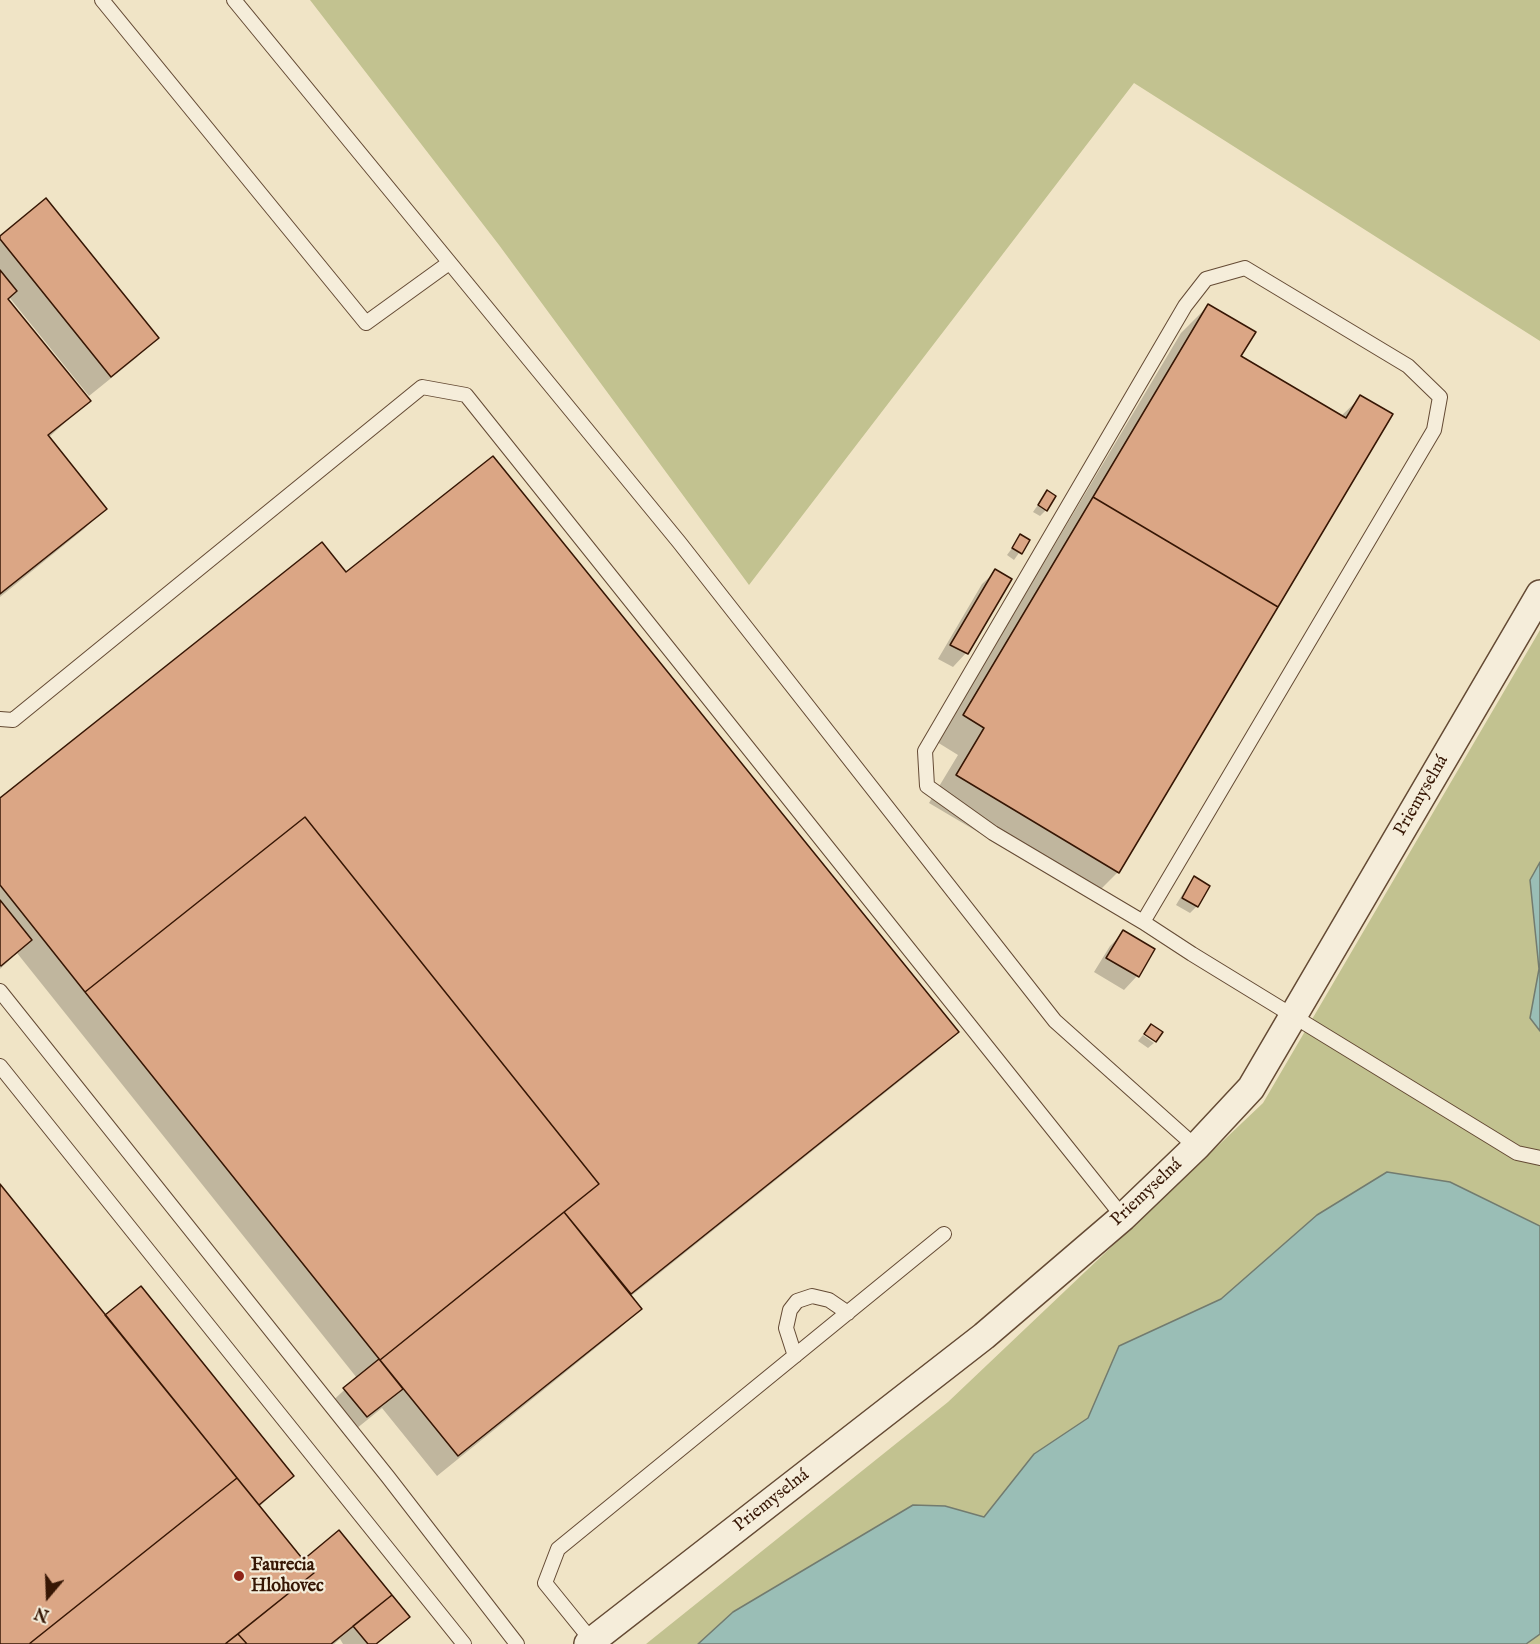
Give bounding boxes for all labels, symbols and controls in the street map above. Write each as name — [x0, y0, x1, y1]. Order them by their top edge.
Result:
street label: Priemyselná — [1390, 752, 1454, 840]
street label: Priemyselná — [1107, 1155, 1187, 1231]
street label: Priemyselná — [730, 1465, 814, 1537]
place label: Faurecia Hlohovec — [251, 1555, 324, 1598]
north arrow — [18, 1566, 78, 1626]
marker: Faurecia Hlohovec — [232, 1569, 246, 1583]
text: N — [32, 1601, 52, 1625]

